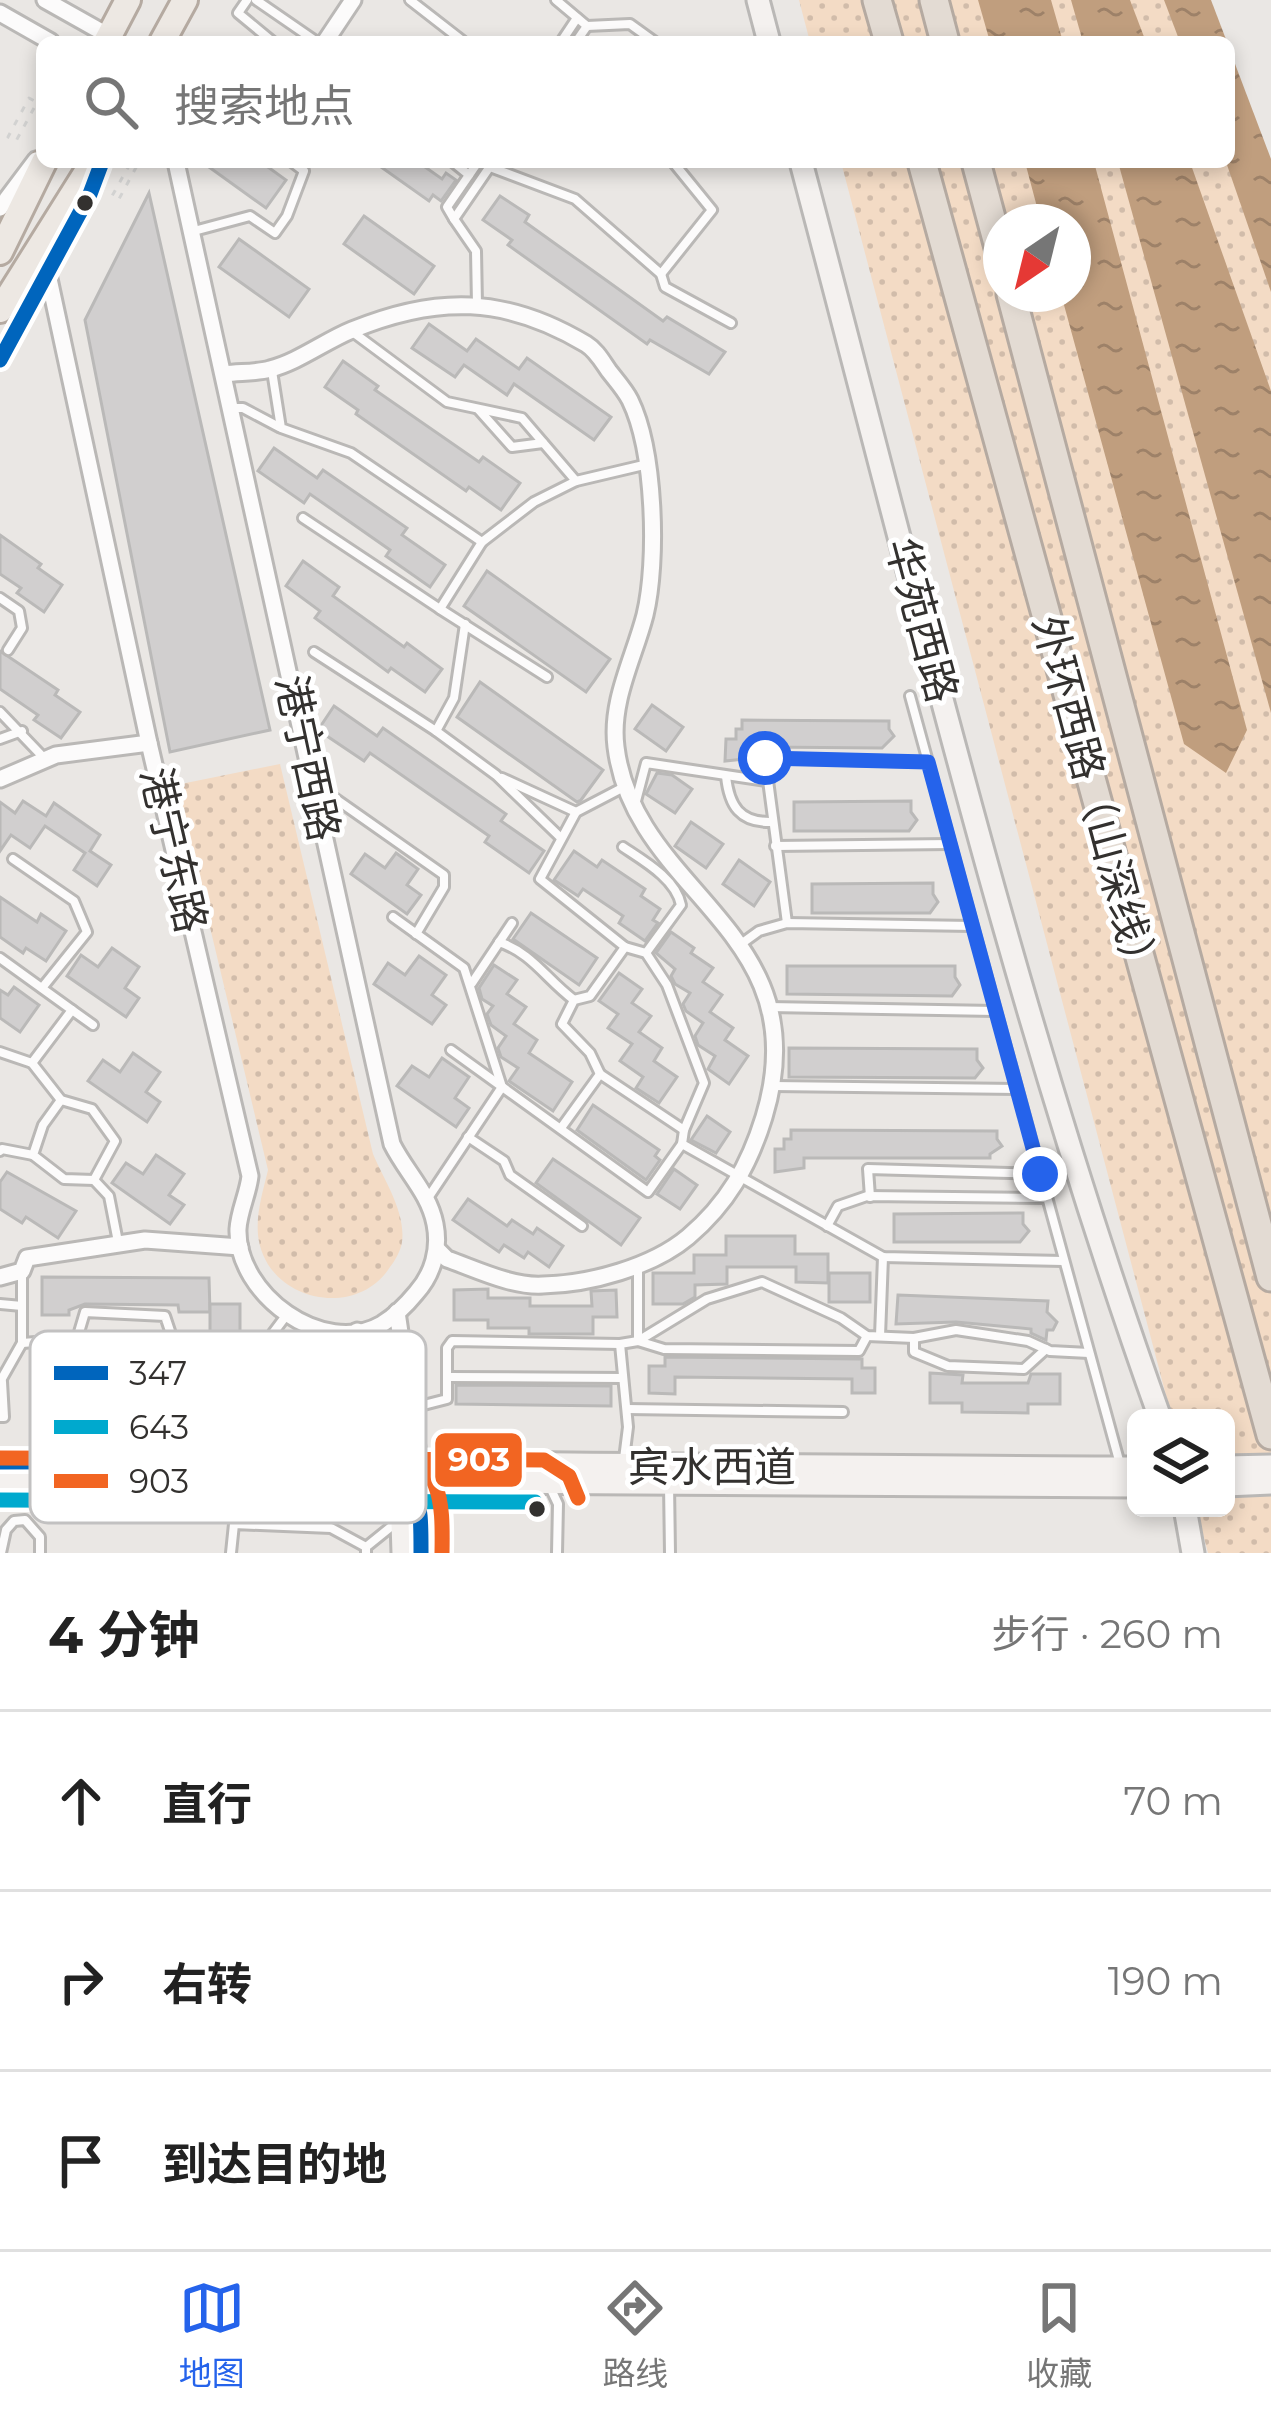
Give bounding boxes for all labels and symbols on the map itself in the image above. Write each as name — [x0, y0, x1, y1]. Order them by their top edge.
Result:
unlabelled marker — [74, 192, 96, 214]
north arrow — [983, 204, 1091, 312]
street label: 华苑西路 — [875, 532, 969, 708]
street label: 外环西路（山深线） — [1022, 610, 1170, 988]
street label: 港宁西路 — [265, 670, 351, 846]
route start — [738, 731, 792, 785]
street label: 港宁东路 — [130, 762, 218, 938]
route end — [1013, 1147, 1067, 1201]
legend — [30, 1331, 426, 1523]
text: 347 — [129, 1353, 187, 1393]
text: 643 — [129, 1407, 189, 1447]
line badge: 903 — [433, 1431, 524, 1489]
text: 903 — [448, 1439, 510, 1479]
street label: 宾水西道 — [628, 1441, 796, 1493]
text: 903 — [129, 1461, 189, 1501]
unlabelled marker — [526, 1498, 548, 1520]

